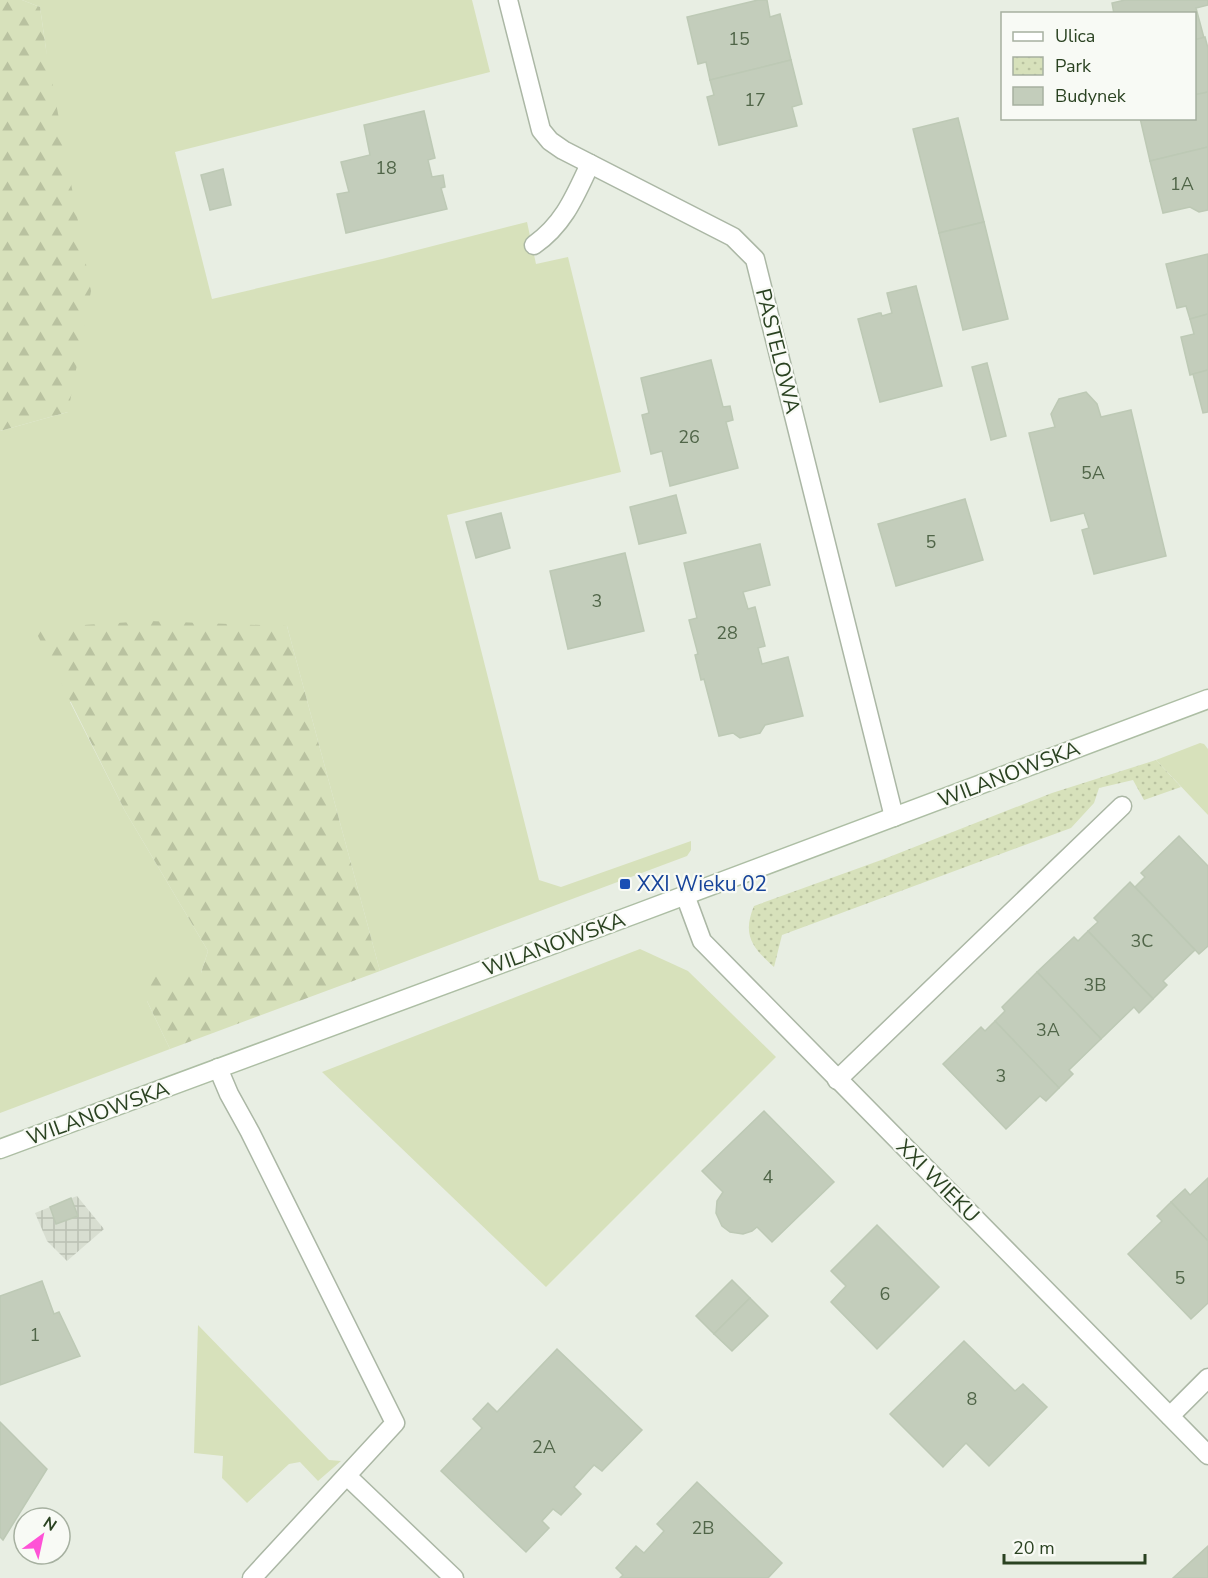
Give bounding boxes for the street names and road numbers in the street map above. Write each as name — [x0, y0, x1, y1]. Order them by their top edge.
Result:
street label: PASTELOWA — [749, 285, 807, 417]
street label: WILANOWSKA — [934, 734, 1084, 814]
street label: WILANOWSKA — [479, 905, 629, 983]
street label: WILANOWSKA — [23, 1074, 173, 1152]
street label: XXI WIEKU — [890, 1133, 986, 1229]

